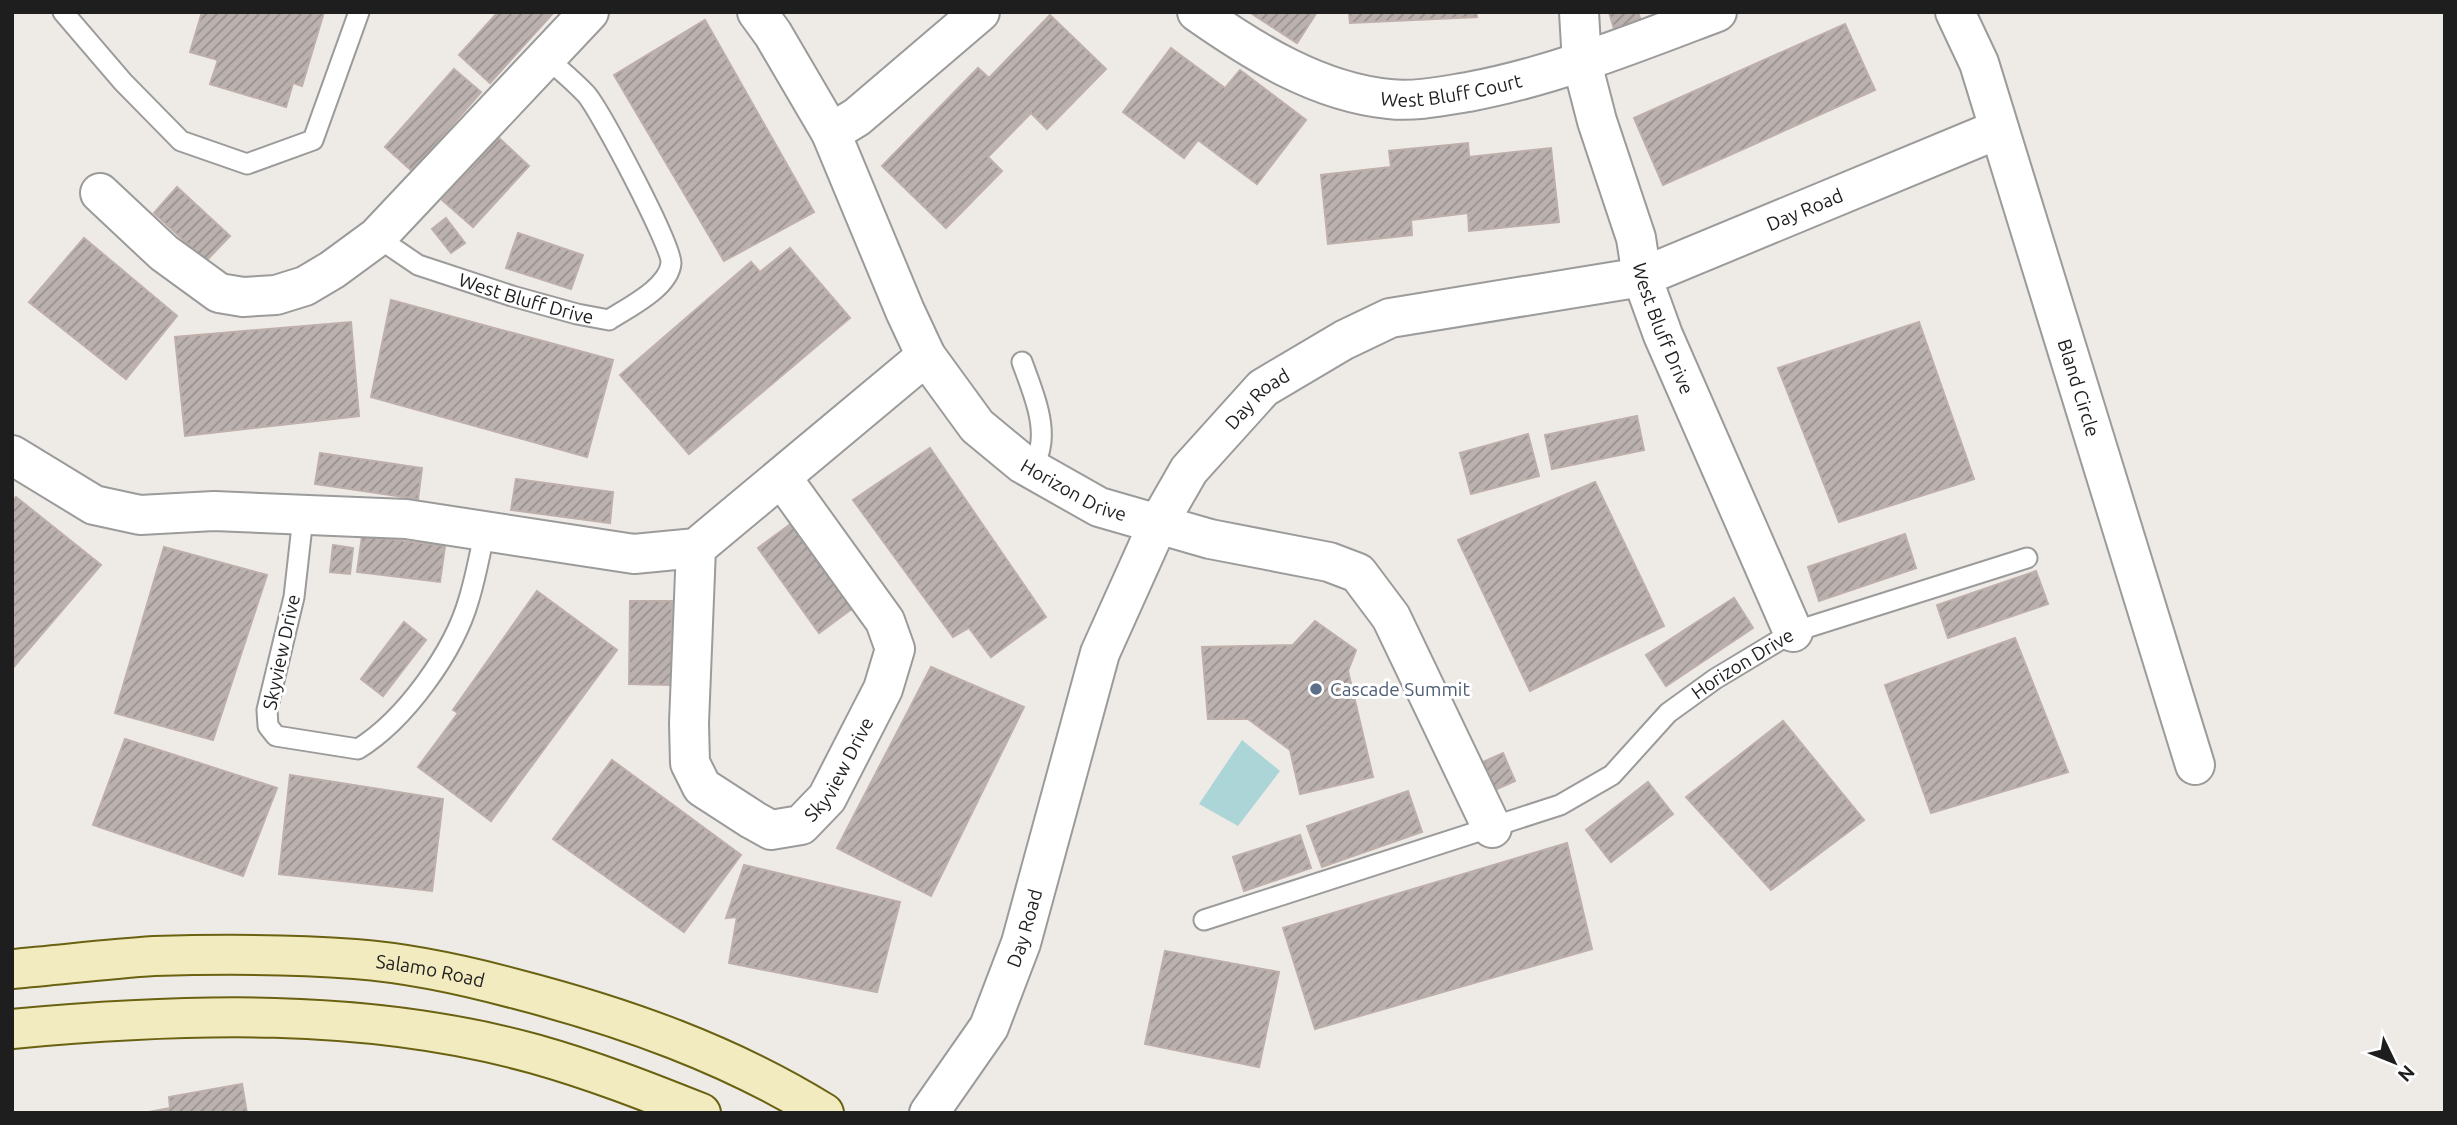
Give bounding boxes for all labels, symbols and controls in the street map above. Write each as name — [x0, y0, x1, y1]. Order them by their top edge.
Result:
street label: West Bluff Court — [1379, 69, 1525, 111]
street label: Day Road — [1763, 184, 1846, 235]
street label: West Bluff Drive — [1629, 261, 1698, 397]
street label: West Bluff Drive — [456, 268, 595, 328]
street label: Bland Circle — [2054, 336, 2104, 439]
street label: Day Road — [1220, 364, 1293, 434]
street label: Horizon Drive — [1017, 454, 1129, 525]
street label: Skyview Drive — [258, 592, 304, 712]
street label: Horizon Drive — [1687, 623, 1797, 704]
place label: Cascade Summit — [1330, 678, 1470, 700]
marker: Cascade Summit — [1308, 681, 1324, 697]
street label: Skyview Drive — [800, 713, 878, 826]
street label: Day Road — [1002, 887, 1046, 970]
street label: Salamo Road — [375, 950, 487, 992]
north arrow — [2359, 1027, 2429, 1097]
text: N — [2394, 1061, 2419, 1086]

